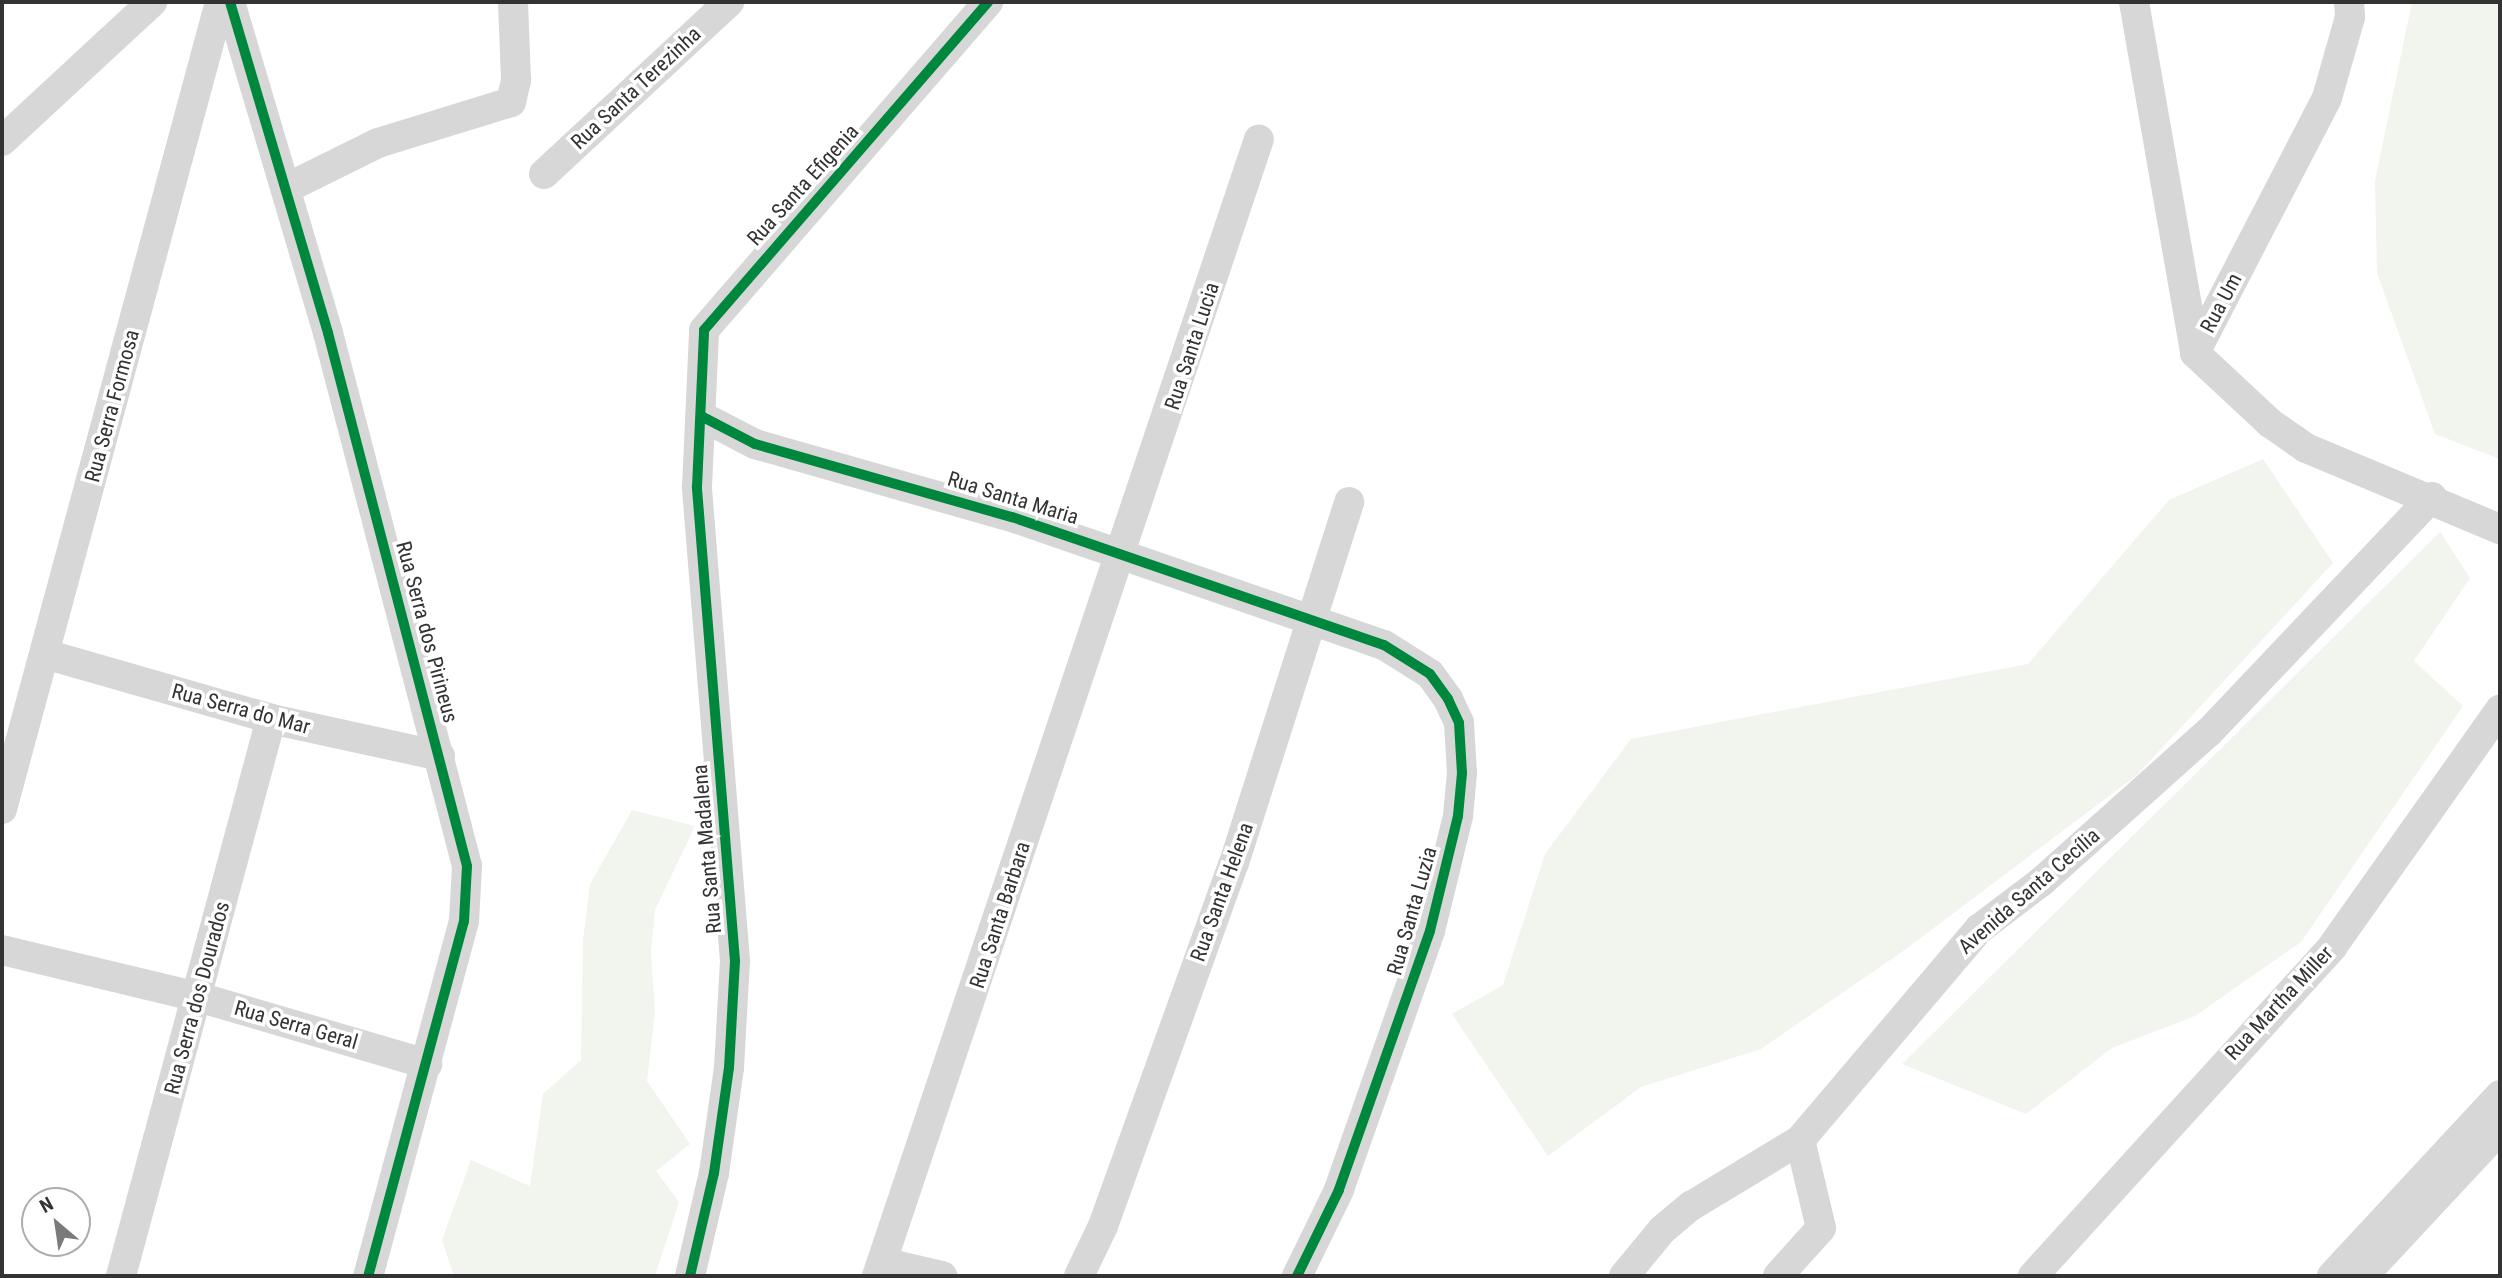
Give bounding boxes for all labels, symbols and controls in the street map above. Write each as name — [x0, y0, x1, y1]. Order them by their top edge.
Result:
street label: Rua Santa Terezinha — [566, 21, 706, 155]
street label: Rua Santa Efigenia — [742, 119, 864, 251]
street label: Rua Um — [2195, 269, 2247, 337]
street label: Rua Santa Lucia — [1160, 279, 1224, 413]
street label: Rua Serra Formosa — [80, 327, 144, 485]
street label: Rua Santa Maria — [944, 466, 1082, 530]
street label: Rua Serra dos Pirineus — [391, 538, 463, 726]
street label: Rua Serra do Mar — [169, 678, 313, 740]
street label: Rua Santa Madalena — [687, 763, 727, 935]
street label: Rua Santa Helena — [1185, 819, 1259, 965]
street label: Avenida Santa Cecília — [1953, 823, 2105, 959]
street label: Rua Santa Barbara — [964, 838, 1036, 992]
street label: Rua Santa Luzia — [1382, 844, 1442, 978]
street label: Rua Serra dos Dourados — [159, 899, 235, 1097]
street label: Rua Martha Miller — [2220, 941, 2338, 1065]
street label: Rua Serra Geral — [231, 995, 361, 1055]
north arrow — [21, 1187, 91, 1257]
text: N — [36, 1192, 57, 1218]

